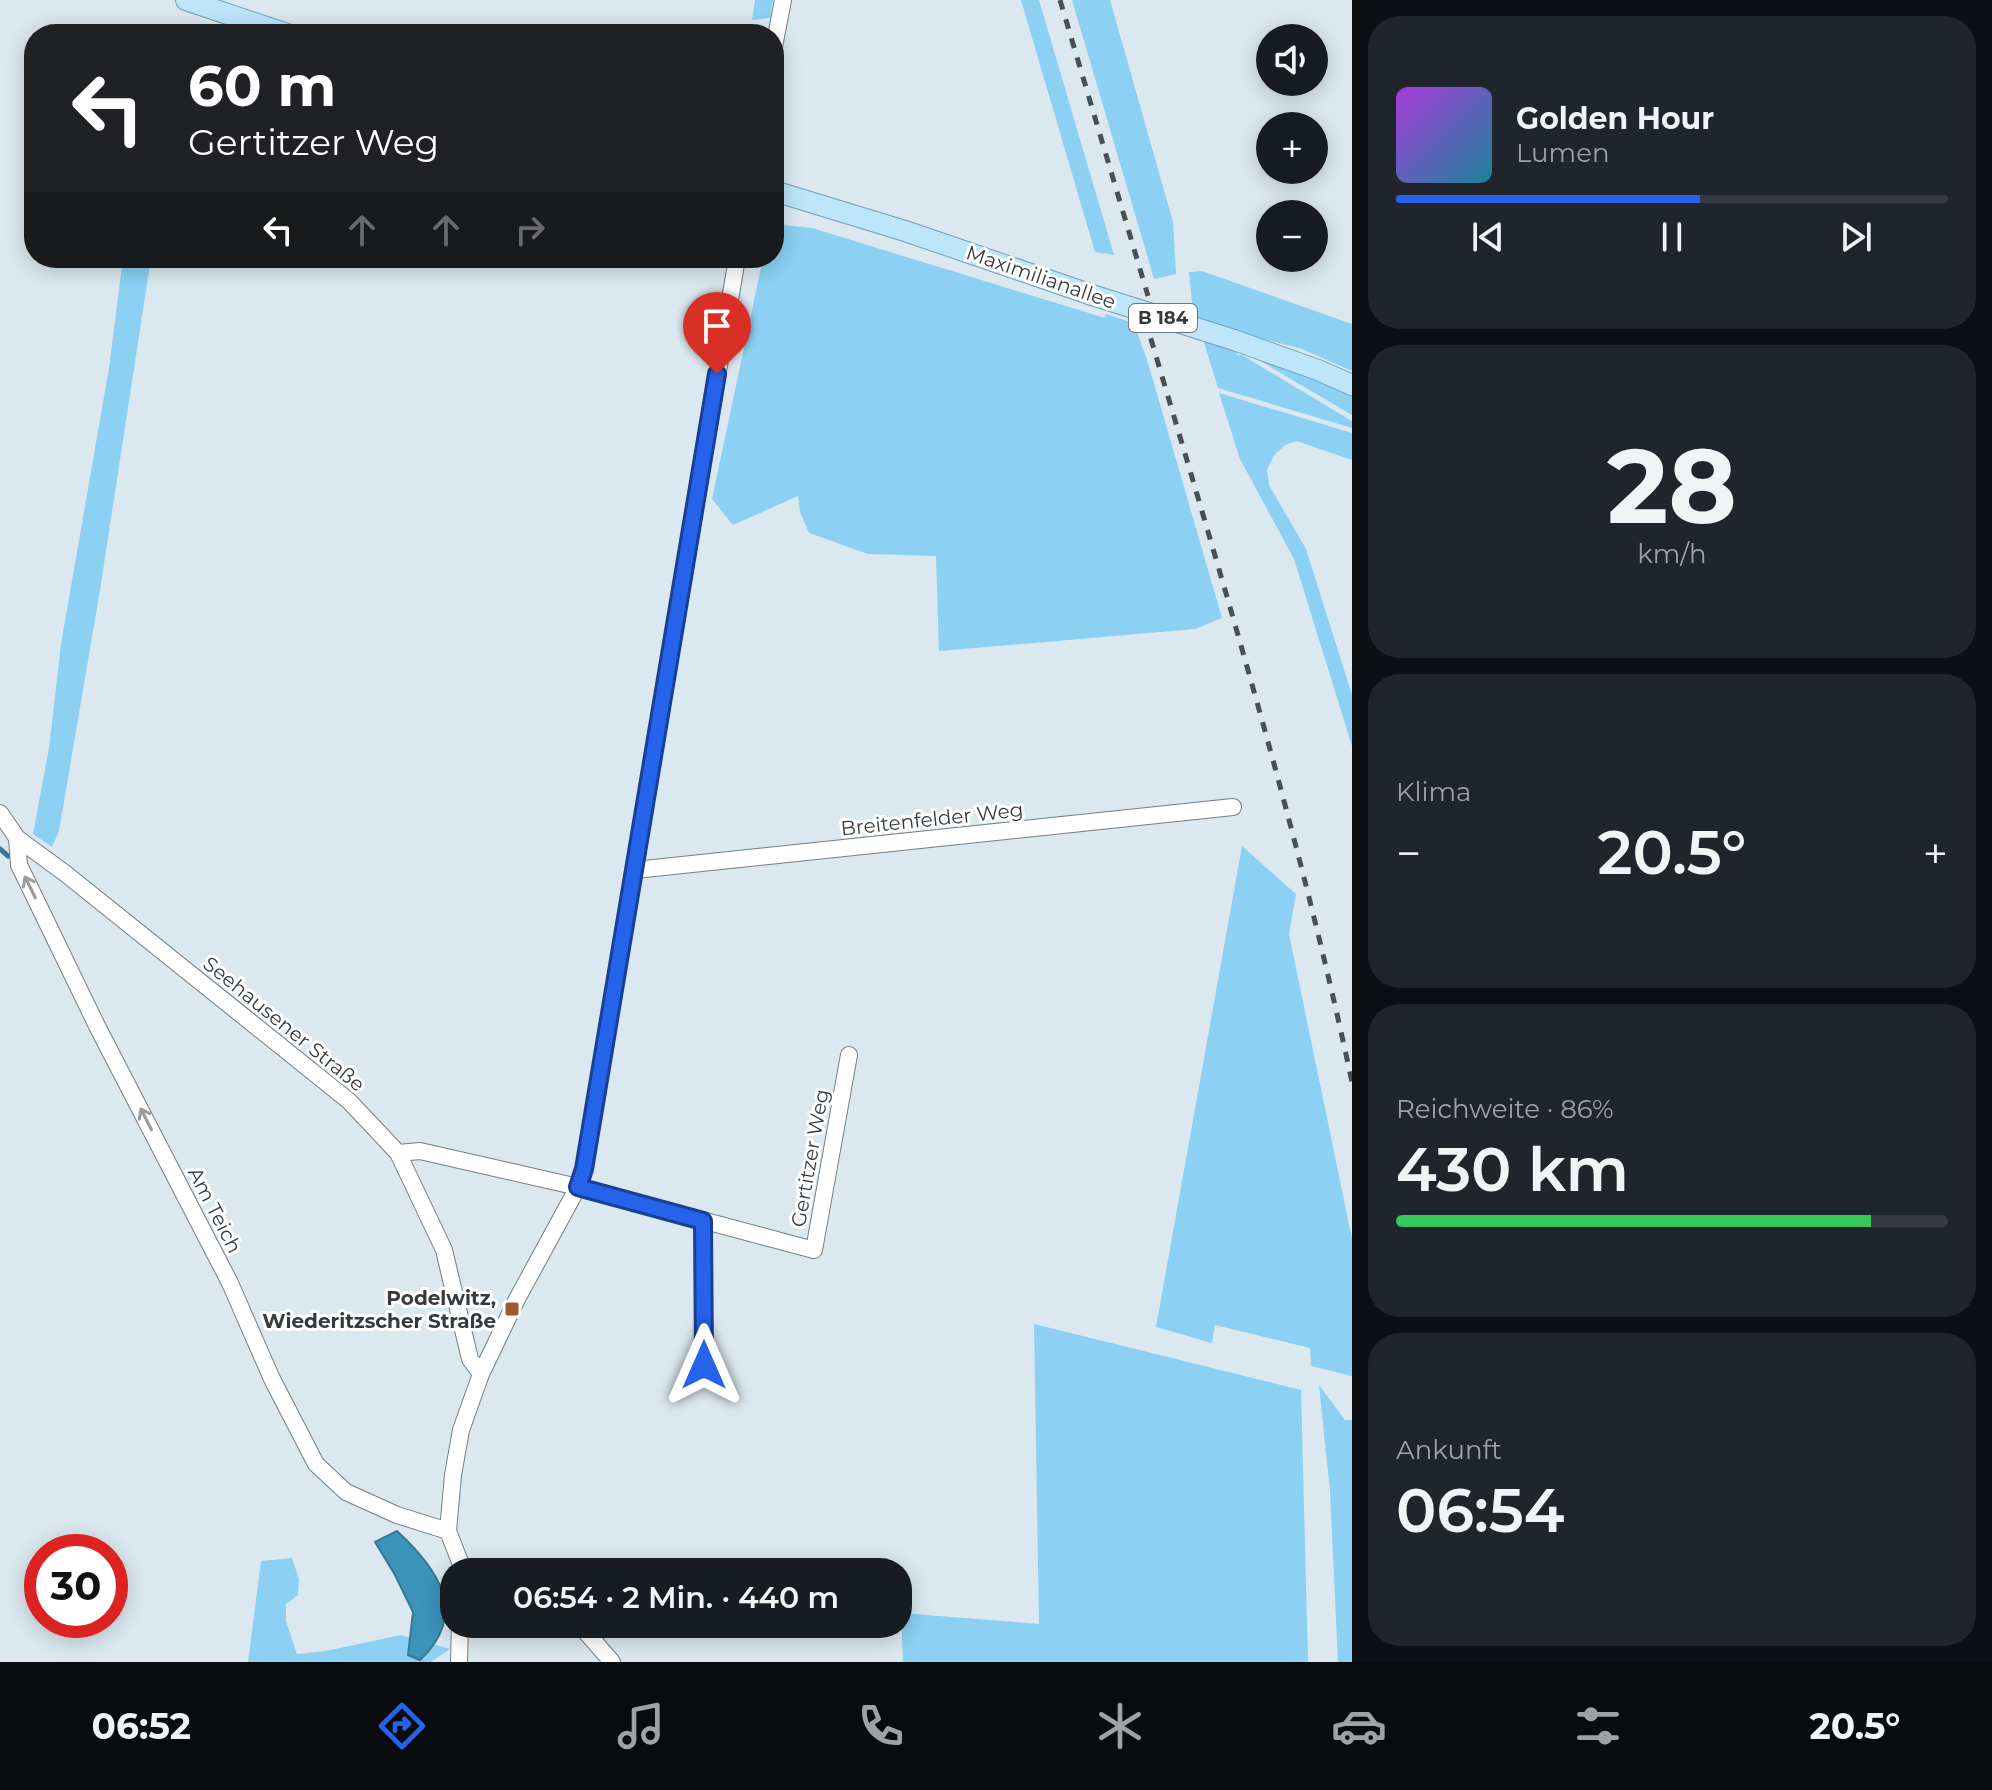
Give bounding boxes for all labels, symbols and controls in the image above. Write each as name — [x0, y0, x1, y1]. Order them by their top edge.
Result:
map controls — [1256, 24, 1328, 272]
button: sound — [1256, 24, 1328, 96]
text: 60 m — [188, 52, 336, 120]
icon: left — [56, 56, 160, 160]
text: Golden Hour — [1516, 100, 1714, 137]
button: + — [1256, 112, 1328, 184]
text: Gertitzer Weg — [188, 120, 439, 164]
text: Lumen — [1516, 137, 1609, 169]
button: − — [1256, 200, 1328, 272]
icon: left — [256, 208, 300, 252]
icon: ahead — [340, 208, 384, 252]
icon: ahead — [424, 208, 468, 252]
icon: right — [508, 208, 552, 252]
icon: previous — [1466, 215, 1510, 259]
icon: pause — [1650, 215, 1694, 259]
icon: next — [1834, 215, 1878, 259]
street label: Maximilianallee — [963, 240, 1119, 314]
pin — [683, 292, 751, 374]
icon: arrive — [695, 304, 739, 348]
road number: B 184 — [1129, 304, 1197, 332]
text: 28 — [1607, 422, 1737, 549]
text: km/h — [1637, 538, 1707, 570]
text: Klima — [1396, 776, 1471, 808]
street label: Breitenfelder Weg — [840, 797, 1024, 841]
text: 20.5° — [1598, 816, 1746, 889]
text: − — [1396, 826, 1421, 880]
text: + — [1923, 826, 1948, 880]
one-way arrow — [22, 875, 37, 899]
street label: Seehausener Straße — [198, 951, 370, 1097]
street label: Gertitzer Weg — [786, 1087, 834, 1229]
text: Reichweite · 86% — [1396, 1093, 1614, 1125]
one-way arrow — [137, 1108, 153, 1132]
text: 430 km — [1396, 1133, 1629, 1206]
street label: Am Teich — [183, 1163, 247, 1257]
place label: Podelwitz, Wiederitzscher Straße — [262, 1286, 496, 1333]
marker: Podelwitz, Wiederitzscher Straße — [503, 1300, 521, 1318]
position arrow — [662, 1323, 746, 1407]
text: Ankunft — [1396, 1434, 1502, 1466]
text: 06:54 — [1396, 1474, 1564, 1547]
speed limit sign: 30 — [24, 1534, 128, 1638]
text: 06:54 · 2 Min. · 440 m — [513, 1579, 839, 1616]
icon: directions — [374, 1698, 430, 1754]
icon: music — [613, 1698, 669, 1754]
icon: phone — [853, 1698, 909, 1754]
icon: climate — [1092, 1698, 1148, 1754]
icon: car — [1331, 1698, 1387, 1754]
icon: filters — [1570, 1698, 1626, 1754]
text: 06:52 — [92, 1704, 191, 1748]
text: 20.5° — [1809, 1704, 1900, 1748]

